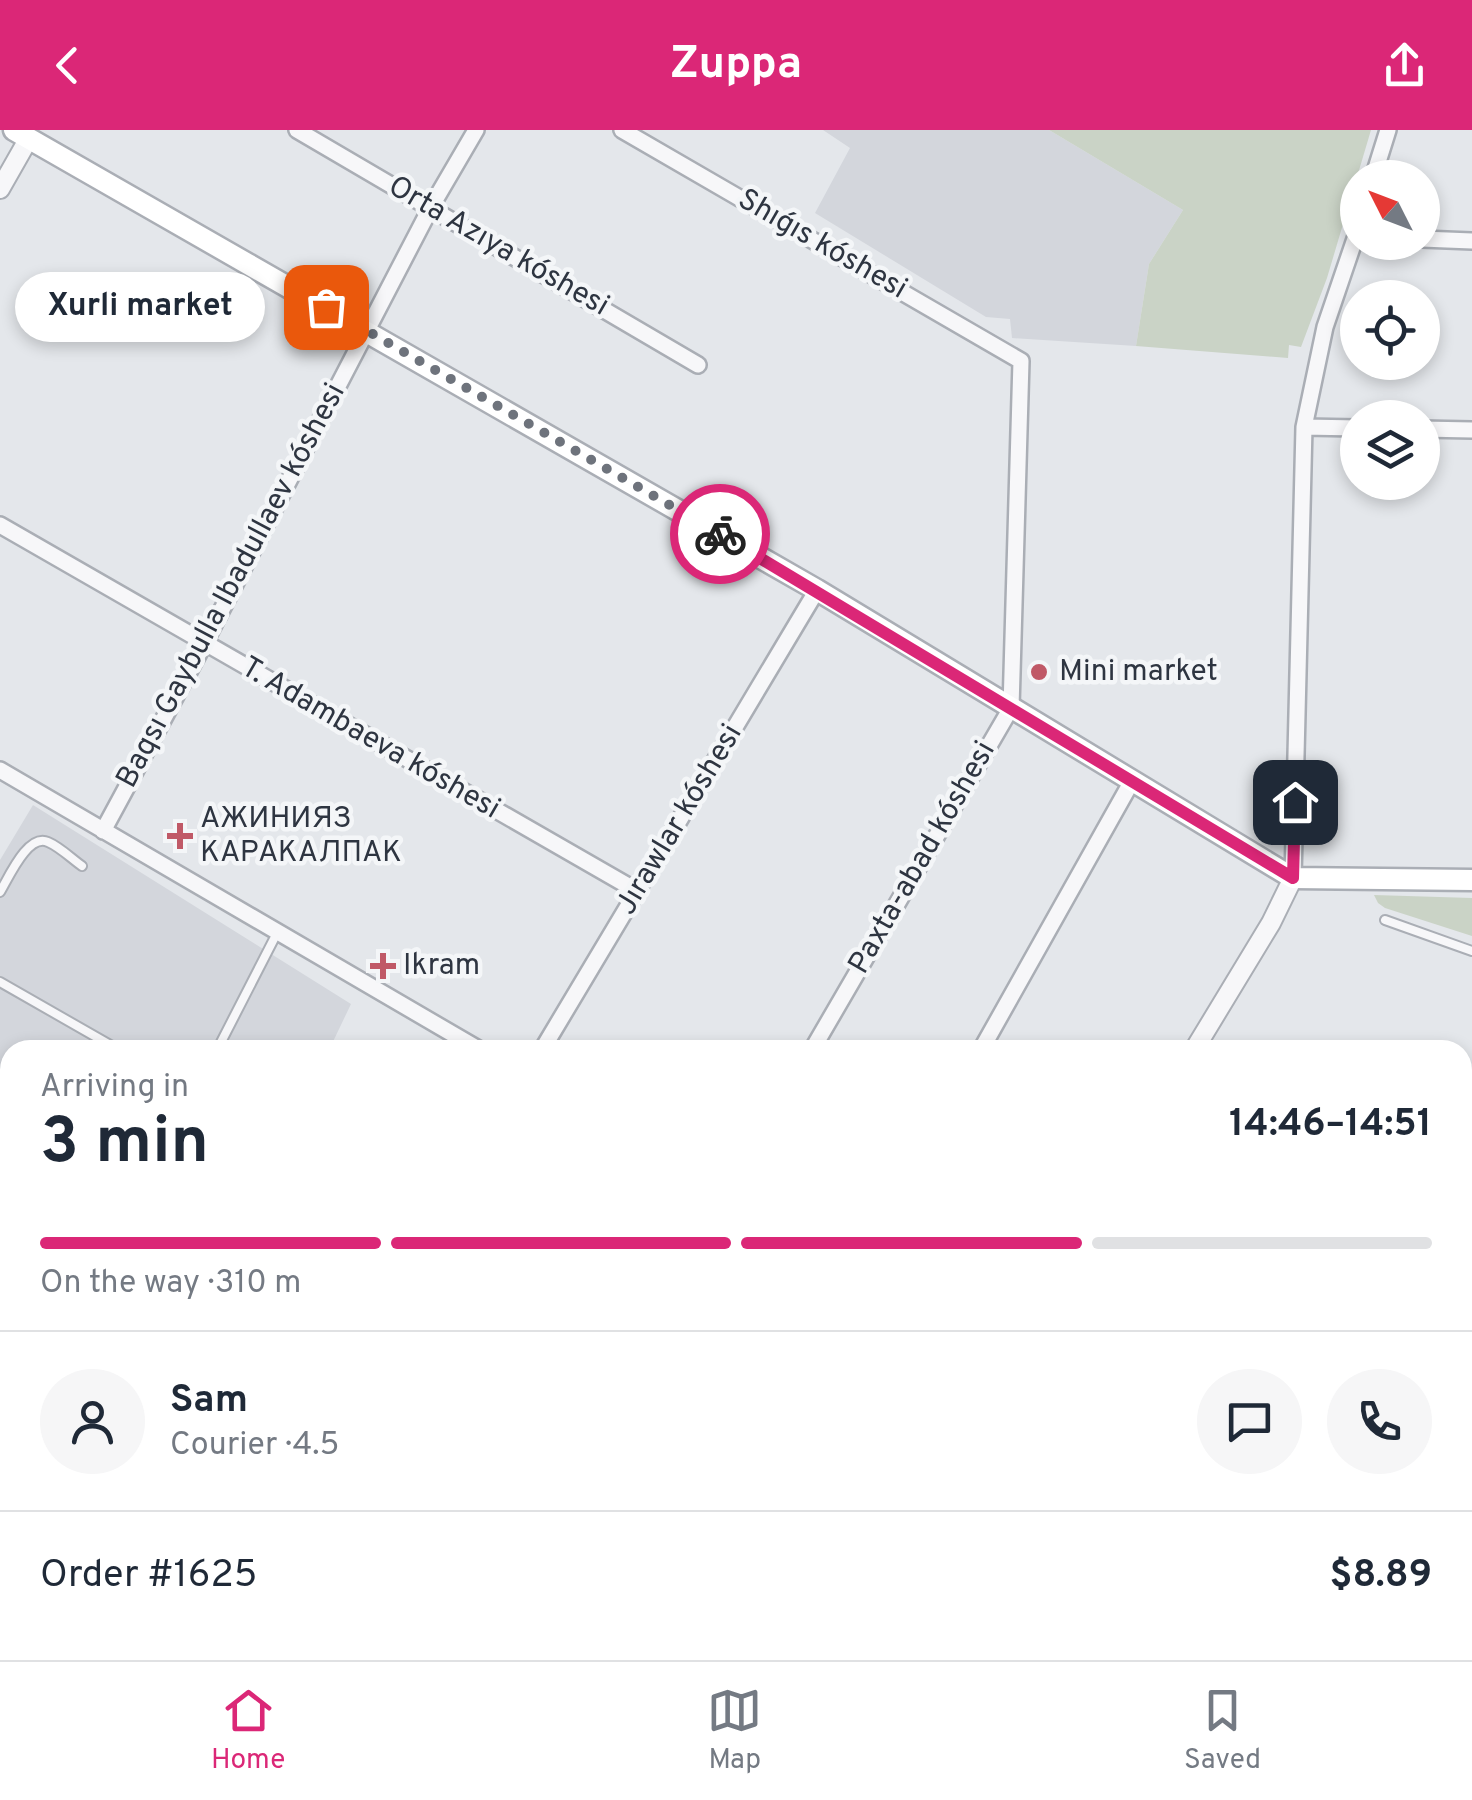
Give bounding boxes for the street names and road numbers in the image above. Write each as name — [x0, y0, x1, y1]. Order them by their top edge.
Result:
street label: Orta Azıya kóshesi — [381, 169, 615, 325]
street label: Shıǵıs kóshesi — [731, 182, 913, 308]
street label: Baqsı Gaybulla Ibadullaev kóshesi — [109, 377, 355, 795]
street label: T. Adambaeva kóshesi — [234, 650, 506, 828]
street label: Jırawlar kóshesi — [609, 718, 751, 922]
street label: Paxta-abad kóshesi — [841, 735, 1005, 981]

